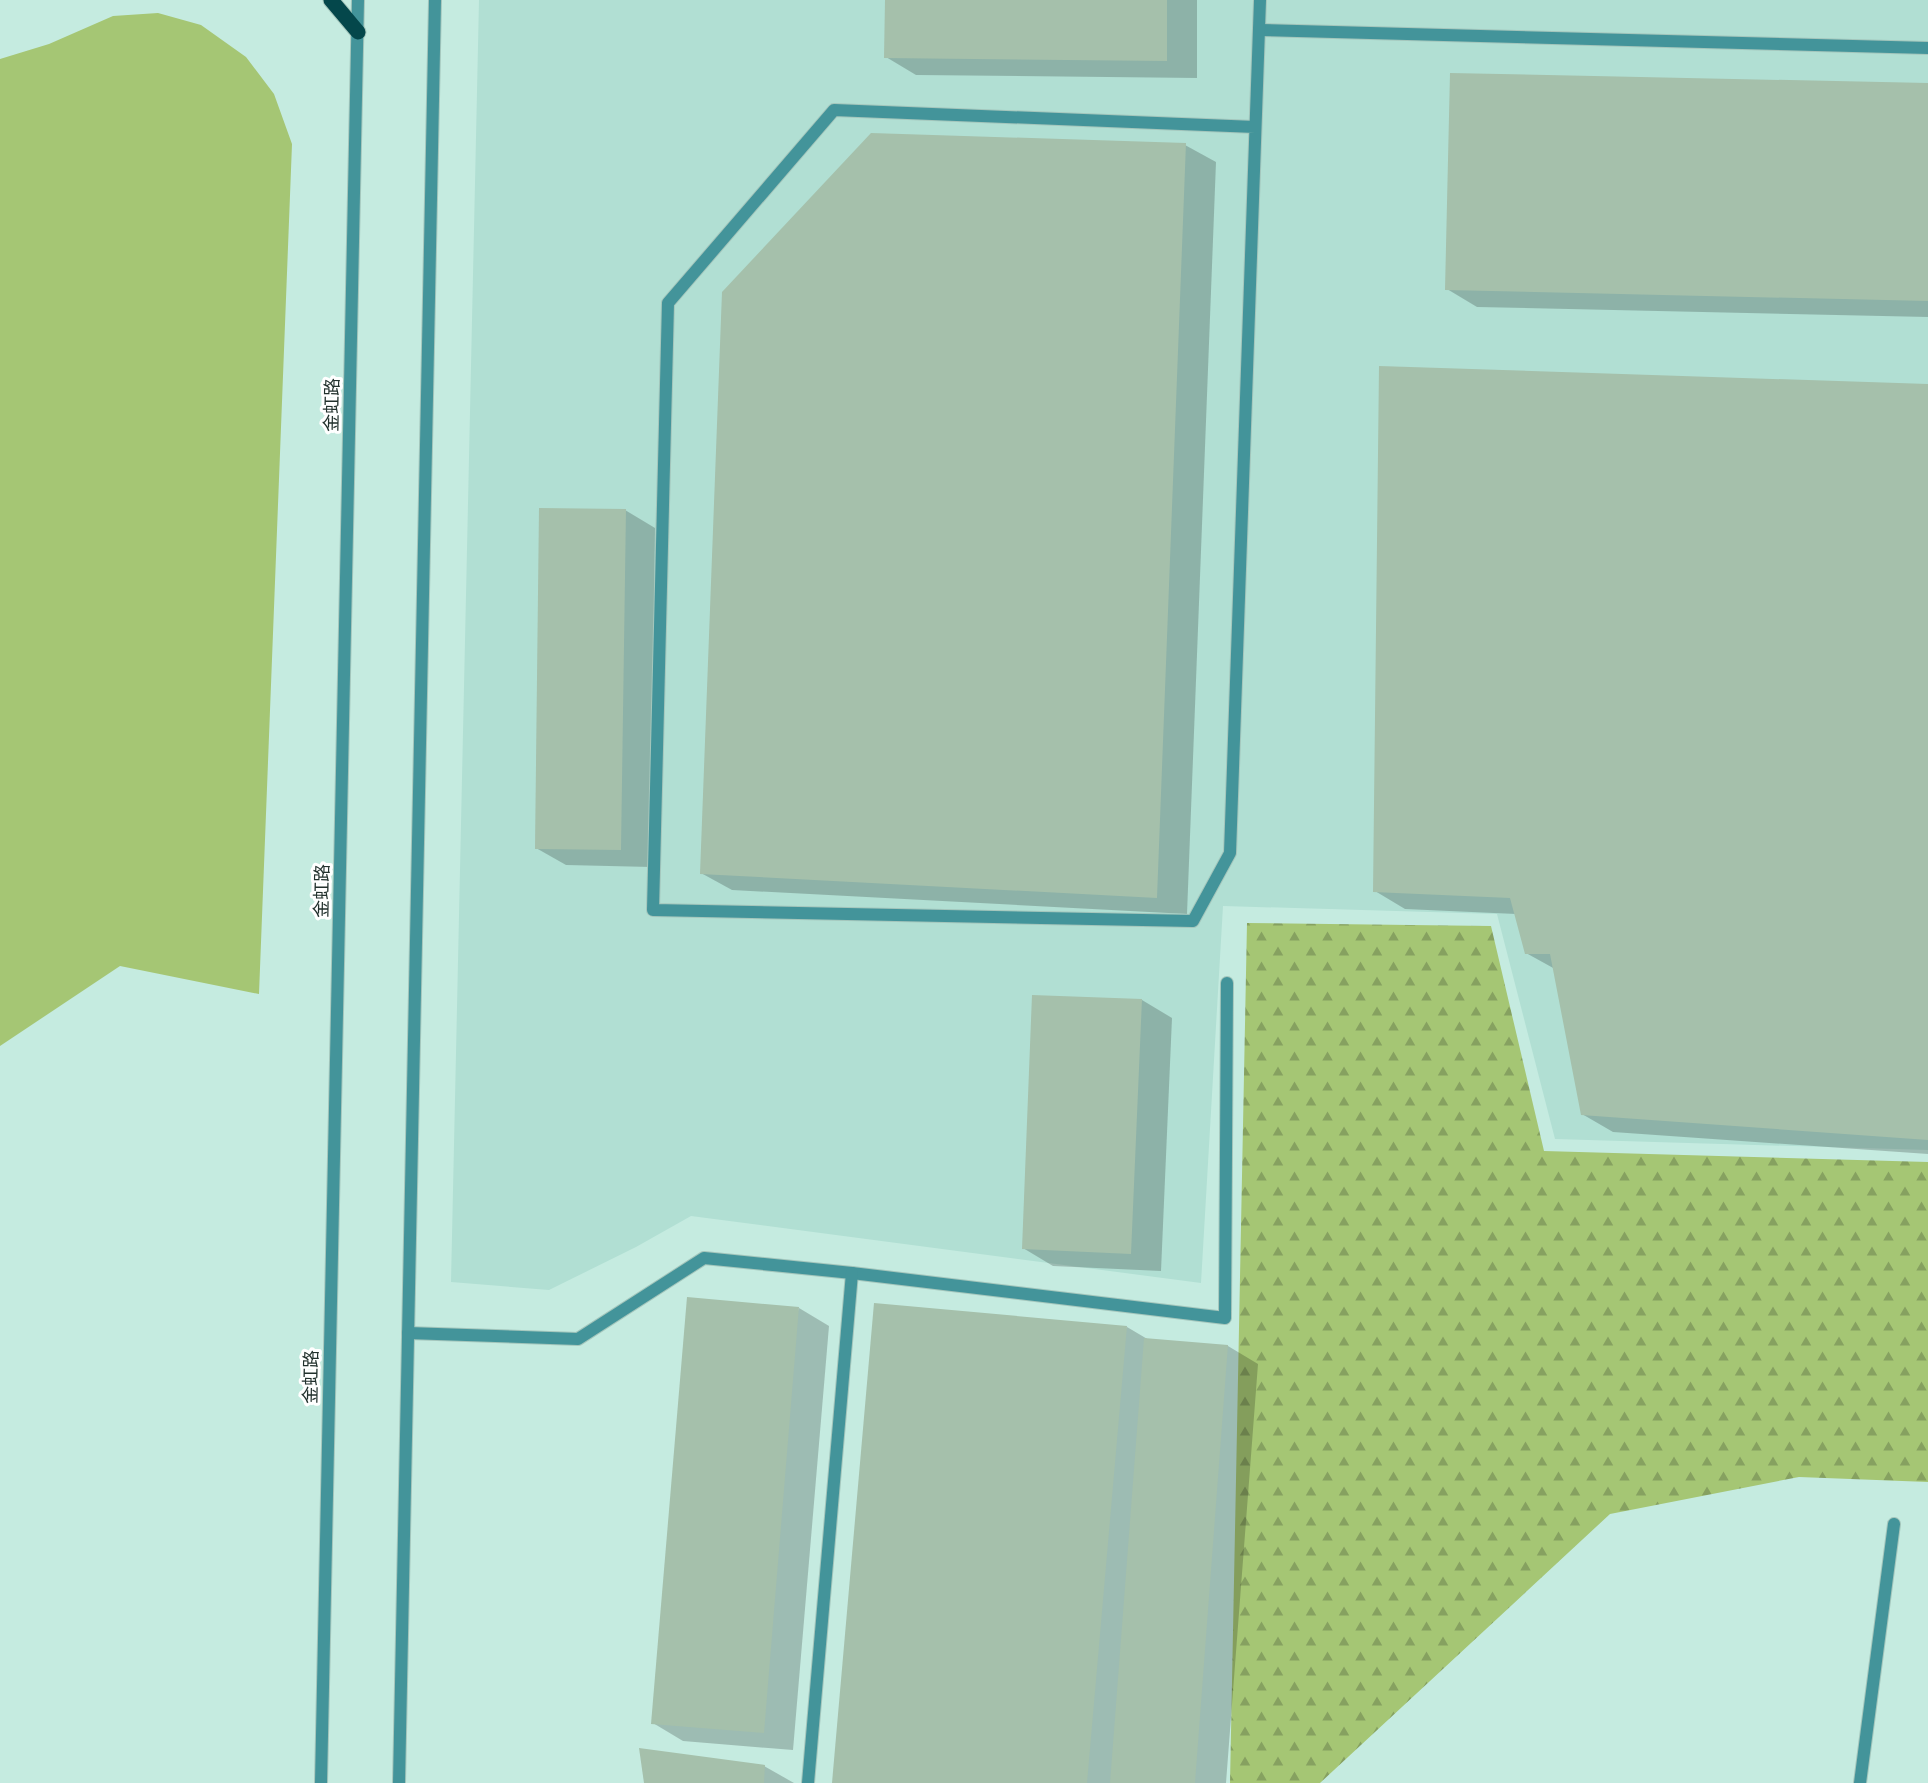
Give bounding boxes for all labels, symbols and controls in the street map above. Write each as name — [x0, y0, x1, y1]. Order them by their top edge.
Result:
street label: 金虹路 — [320, 378, 342, 432]
street label: 金虹路 — [310, 864, 332, 918]
street label: 金虹路 — [299, 1350, 321, 1404]

